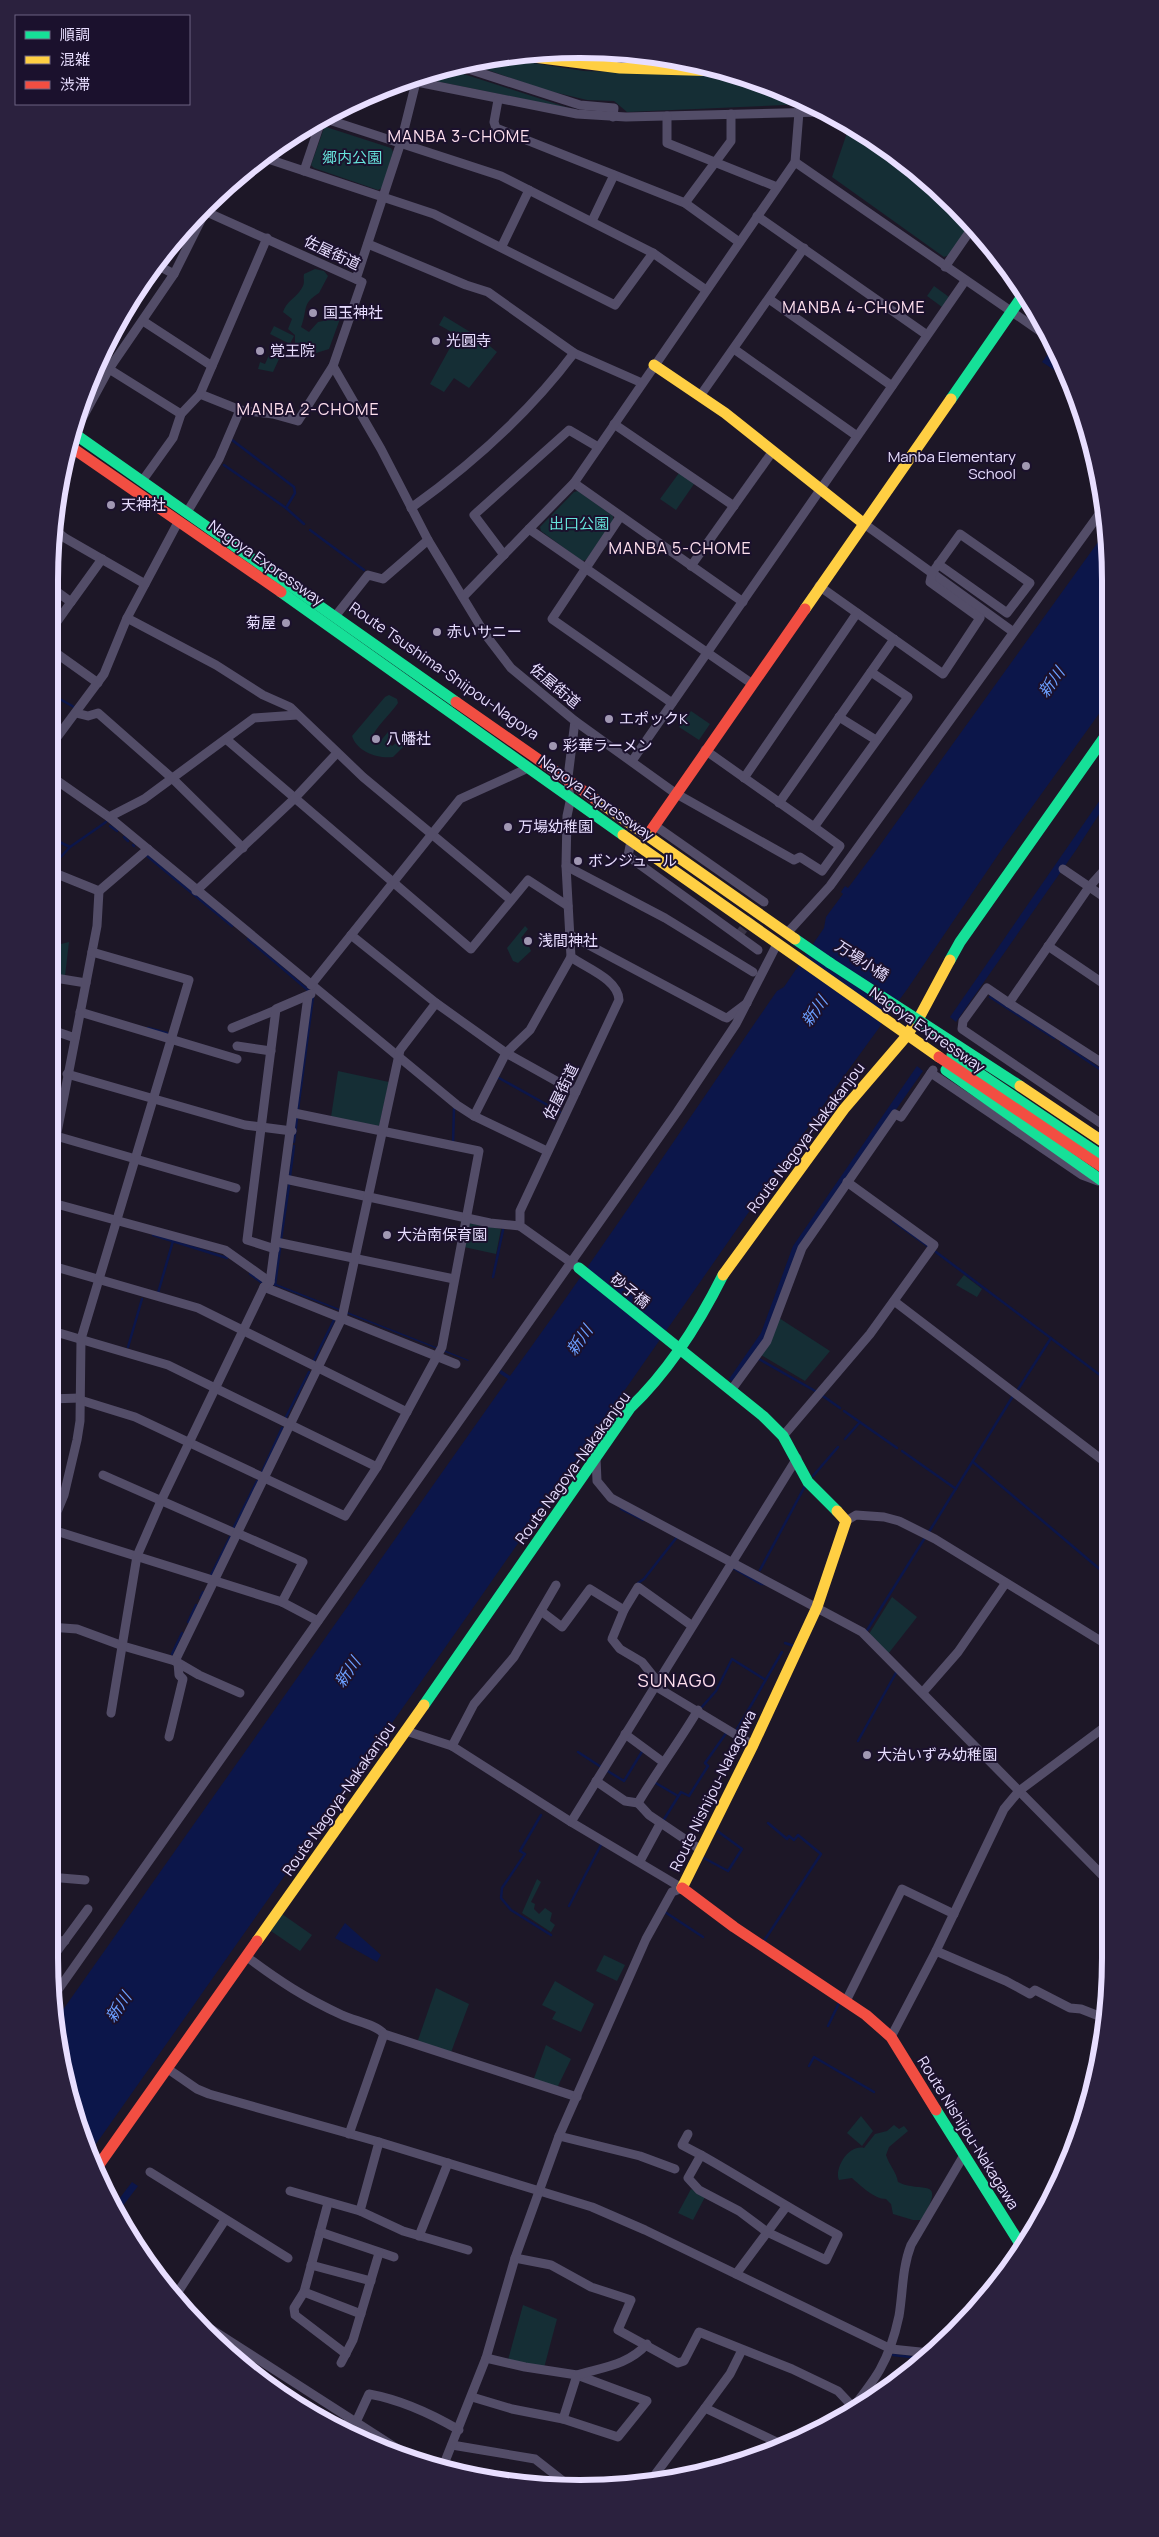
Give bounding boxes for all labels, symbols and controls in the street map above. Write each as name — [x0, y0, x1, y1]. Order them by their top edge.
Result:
legend — [15, 15, 190, 105]
text: 順調 — [60, 24, 90, 45]
text: 混雑 — [60, 49, 90, 70]
text: 渋滞 — [60, 74, 90, 95]
district label: MANBA 3-CHOME — [388, 125, 530, 147]
park label: 郷内公園 — [322, 147, 382, 168]
street label: 佐屋街道 — [301, 230, 364, 275]
district label: MANBA 4-CHOME — [782, 296, 926, 318]
place label: 国玉神社 — [323, 302, 383, 323]
marker: 国玉神社 — [307, 307, 319, 319]
place label: 光圓寺 — [446, 330, 491, 351]
marker: 光圓寺 — [430, 335, 442, 347]
place label: 覚王院 — [270, 340, 315, 361]
marker: 覚王院 — [254, 345, 266, 357]
district label: MANBA 2-CHOME — [236, 398, 380, 420]
place label: Manba Elementary School — [888, 446, 1016, 484]
marker: Manba Elementary School — [1020, 460, 1032, 472]
place label: 天神社 — [121, 494, 166, 515]
marker: 天神社 — [105, 499, 117, 511]
park label: 出口公園 — [549, 513, 609, 534]
street label: Nagoya Expressway — [204, 515, 328, 610]
district label: MANBA 5-CHOME — [608, 537, 752, 559]
street label: Route Tsushima-Shiipou-Nagoya — [345, 597, 543, 744]
place label: 菊屋 — [246, 612, 276, 633]
marker: 菊屋 — [280, 617, 292, 629]
place label: 赤いサニー — [447, 621, 522, 642]
marker: 赤いサニー — [431, 626, 443, 638]
street label: 佐屋街道 — [526, 658, 585, 713]
water label: 新川 — [1033, 661, 1070, 701]
place label: エポックK — [619, 708, 688, 729]
marker: エポックK — [603, 713, 615, 725]
place label: 八幡社 — [386, 728, 431, 749]
marker: 八幡社 — [370, 733, 382, 745]
place label: 彩華ラーメン — [563, 735, 652, 756]
marker: 彩華ラーメン — [547, 740, 559, 752]
street label: Nagoya Expressway — [534, 750, 658, 845]
place label: 万場幼稚園 — [518, 816, 593, 837]
marker: 万場幼稚園 — [502, 821, 514, 833]
place label: ボンジュール — [588, 850, 677, 871]
marker: ボンジュール — [572, 855, 584, 867]
place label: 浅間神社 — [538, 930, 598, 951]
marker: 浅間神社 — [522, 935, 534, 947]
street label: 万場小橋 — [831, 935, 893, 986]
street label: Nagoya Expressway — [865, 982, 989, 1077]
water label: 新川 — [796, 990, 833, 1030]
street label: Route Nagoya-Nakakanjou — [742, 1058, 869, 1217]
street label: 佐屋街道 — [538, 1060, 583, 1123]
place label: 大治南保育園 — [397, 1224, 487, 1245]
marker: 大治南保育園 — [381, 1229, 393, 1241]
street label: 砂子橋 — [606, 1268, 654, 1313]
water label: 新川 — [561, 1319, 598, 1359]
street label: Route Nagoya-Nakakanjou — [510, 1387, 635, 1548]
water label: 新川 — [329, 1651, 366, 1691]
district label: SUNAGO — [638, 1668, 716, 1692]
street label: Route Nishijou-Nakagawa — [664, 1707, 761, 1875]
street label: Route Nagoya-Nakakanjou — [277, 1717, 400, 1880]
place label: 大治いずみ幼稚園 — [877, 1744, 997, 1765]
marker: 大治いずみ幼稚園 — [861, 1749, 873, 1761]
water label: 新川 — [100, 1986, 137, 2026]
street label: Route Nishijou-Nakagawa — [913, 2052, 1024, 2213]

